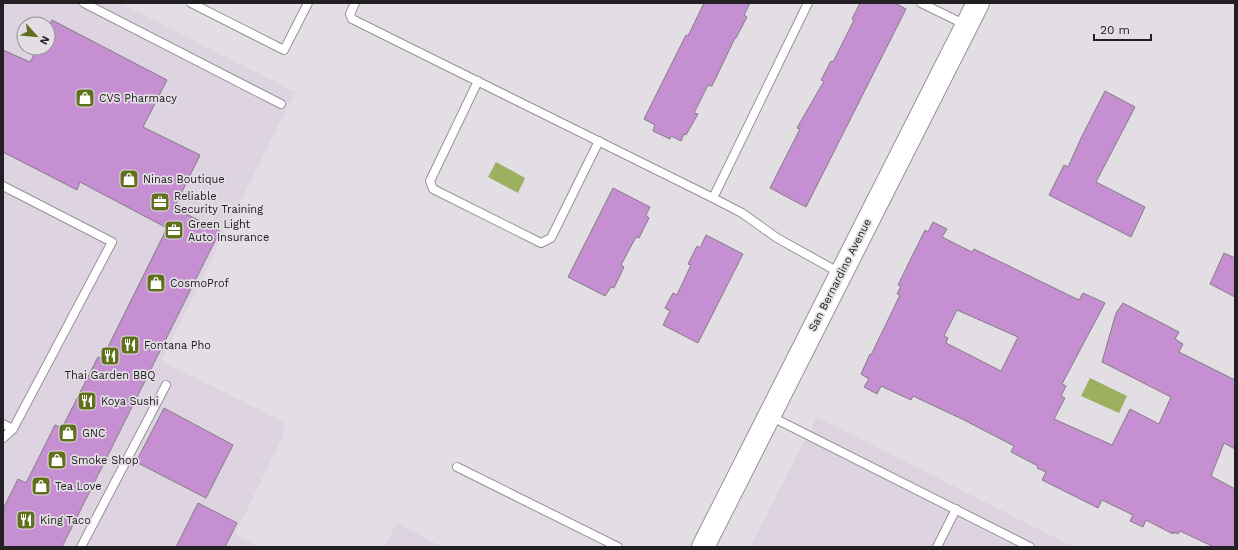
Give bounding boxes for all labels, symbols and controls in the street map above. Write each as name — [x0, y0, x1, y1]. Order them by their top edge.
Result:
north arrow — [16, 16, 56, 56]
scale bar — [1094, 16, 1151, 42]
text: 20 m — [1100, 23, 1130, 37]
text: N — [37, 34, 52, 47]
shop icon: CVS Pharmacy — [74, 87, 96, 109]
place label: CVS Pharmacy — [99, 92, 177, 105]
shop icon: Ninas Boutique — [118, 168, 140, 190]
place label: Ninas Boutique — [143, 173, 225, 186]
place label: Reliable Security Training — [174, 190, 263, 216]
office icon: Reliable Security Training — [149, 191, 171, 213]
street label: San Bernardino Avenue — [806, 217, 874, 333]
place label: Green Light Auto Insurance — [188, 218, 269, 244]
office icon: Green Light Auto Insurance — [163, 219, 185, 241]
shop icon: CosmoProf — [145, 272, 167, 294]
place label: CosmoProf — [170, 277, 229, 290]
restaurant icon: Fontana Pho — [119, 334, 141, 356]
place label: Fontana Pho — [144, 339, 211, 352]
restaurant icon: Thai Garden BBQ — [99, 345, 121, 367]
place label: Thai Garden BBQ — [64, 369, 156, 382]
restaurant icon: Koya Sushi — [76, 390, 98, 412]
place label: Koya Sushi — [101, 395, 159, 408]
shop icon: GNC — [57, 422, 79, 444]
place label: GNC — [82, 427, 106, 440]
shop icon: Smoke Shop — [46, 449, 68, 471]
place label: Smoke Shop — [71, 454, 139, 467]
shop icon: Tea Love — [30, 475, 52, 497]
place label: Tea Love — [55, 480, 102, 493]
restaurant icon: King Taco — [15, 509, 37, 531]
place label: King Taco — [40, 514, 91, 527]

